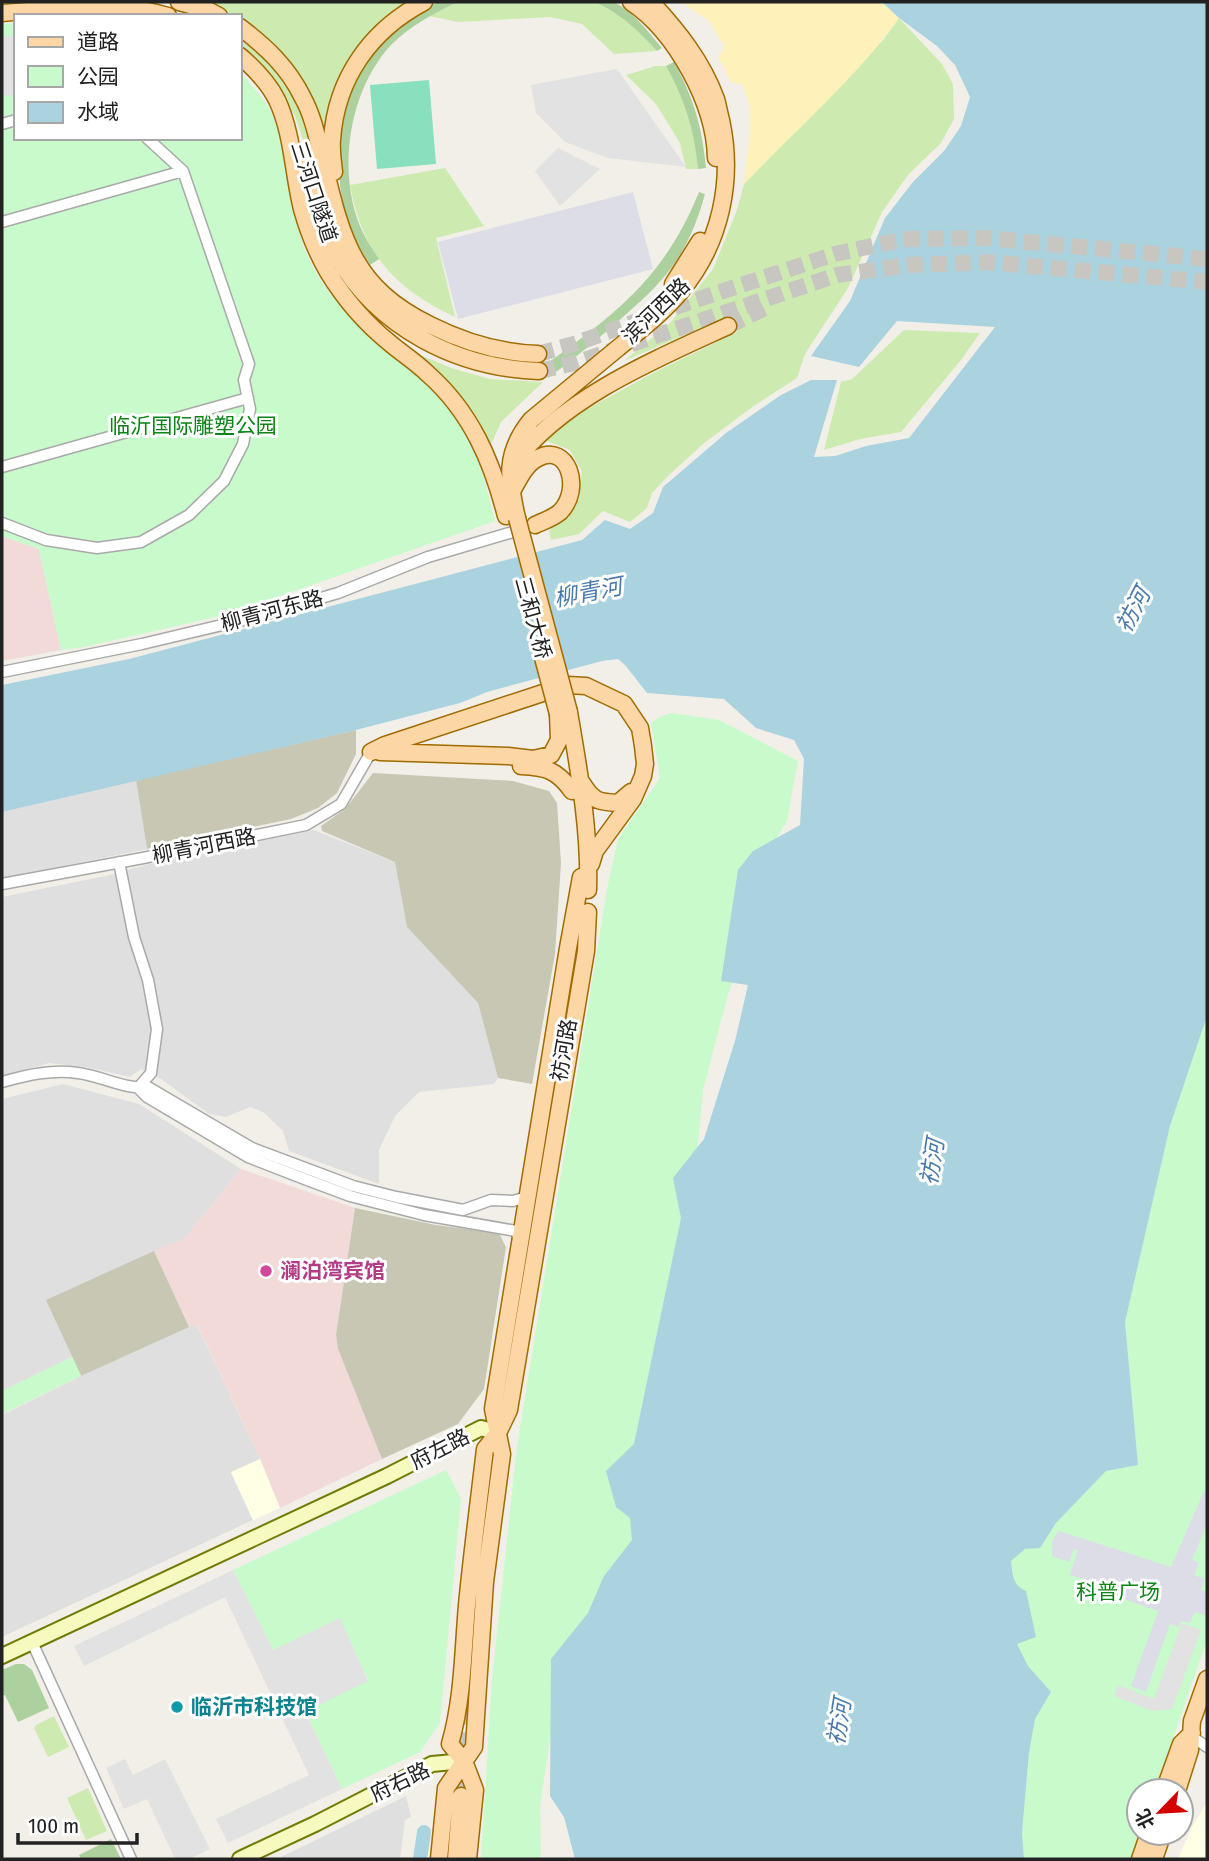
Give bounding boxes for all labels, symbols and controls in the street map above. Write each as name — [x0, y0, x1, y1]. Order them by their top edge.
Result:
legend — [14, 14, 242, 140]
text: 道路 — [77, 29, 119, 55]
text: 公园 — [77, 64, 119, 90]
text: 水域 — [77, 99, 119, 125]
street label: 三河口隧道 — [285, 138, 343, 246]
street label: 滨河西路 — [617, 272, 695, 350]
park label: 临沂国际雕塑公园 — [109, 413, 277, 439]
water label: 柳青河 — [551, 571, 628, 612]
street label: 三和大桥 — [510, 574, 556, 662]
water label: 祊河 — [1110, 580, 1158, 637]
street label: 柳青河东路 — [218, 585, 326, 637]
street label: 柳青河西路 — [150, 823, 258, 869]
street label: 祊河路 — [546, 1017, 582, 1083]
water label: 祊河 — [915, 1133, 950, 1187]
place label: 澜泊湾宾馆 — [280, 1258, 385, 1284]
marker: 澜泊湾宾馆 — [258, 1263, 274, 1279]
street label: 府左路 — [406, 1423, 474, 1475]
park label: 科普广场 — [1076, 1579, 1160, 1605]
water label: 祊河 — [822, 1693, 857, 1747]
place label: 临沂市科技馆 — [191, 1694, 317, 1720]
marker: 临沂市科技馆 — [169, 1699, 185, 1715]
street label: 府右路 — [366, 1757, 434, 1807]
north arrow — [1125, 1777, 1195, 1847]
scale bar — [18, 1801, 136, 1845]
text: 北 — [1131, 1805, 1159, 1832]
text: 100 m — [28, 1813, 79, 1839]

